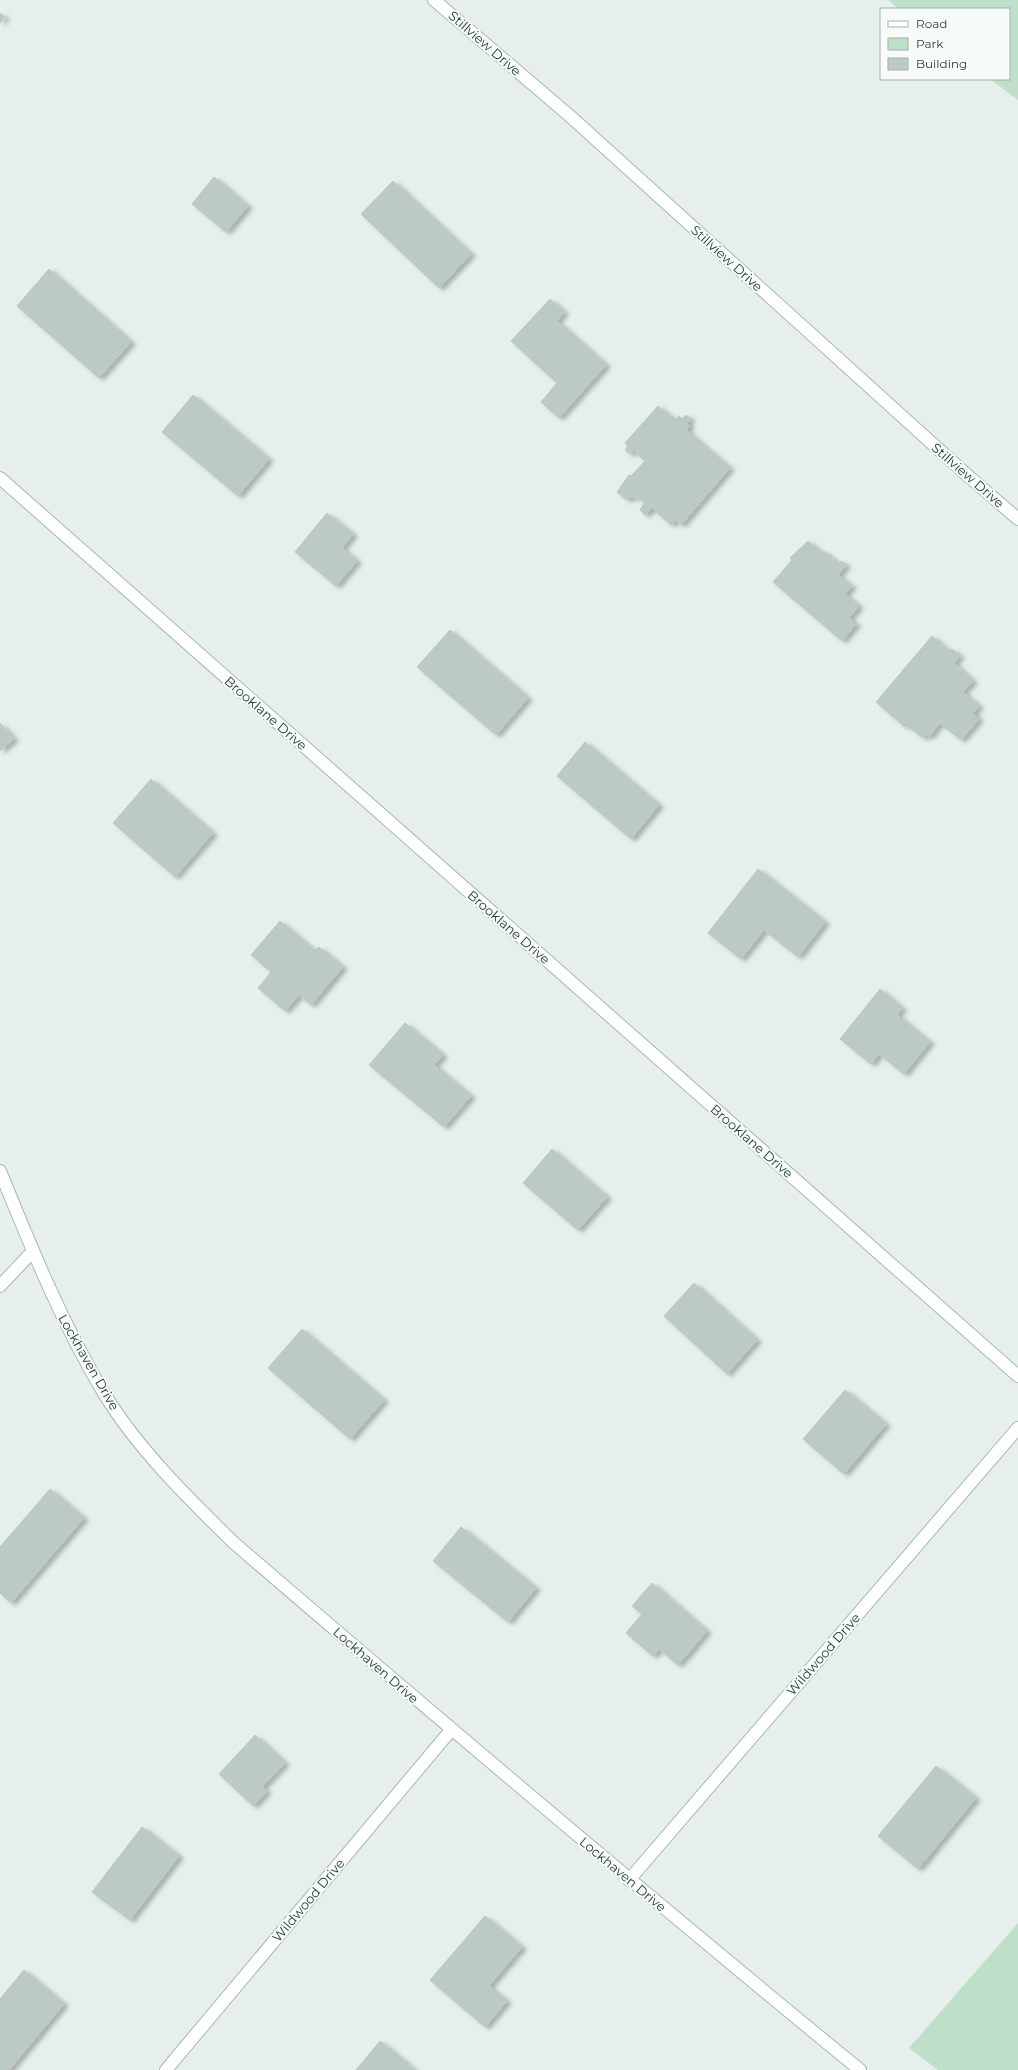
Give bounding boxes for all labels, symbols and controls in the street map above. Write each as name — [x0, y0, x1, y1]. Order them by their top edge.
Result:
street label: Stillview Drive — [445, 7, 525, 79]
legend — [880, 8, 1010, 80]
text: Road — [916, 16, 947, 31]
text: Park — [916, 36, 944, 51]
text: Building — [916, 56, 967, 71]
street label: Stillview Drive — [688, 222, 766, 294]
street label: Stillview Drive — [928, 439, 1008, 511]
street label: Brooklane Drive — [221, 673, 311, 753]
street label: Brooklane Drive — [464, 887, 554, 967]
street label: Brooklane Drive — [707, 1101, 797, 1181]
street label: Lockhaven Drive — [55, 1311, 123, 1413]
street label: Wildwood Drive — [783, 1609, 863, 1698]
street label: Lockhaven Drive — [330, 1624, 422, 1707]
street label: Lockhaven Drive — [576, 1833, 670, 1915]
street label: Wildwood Drive — [269, 1855, 348, 1945]

